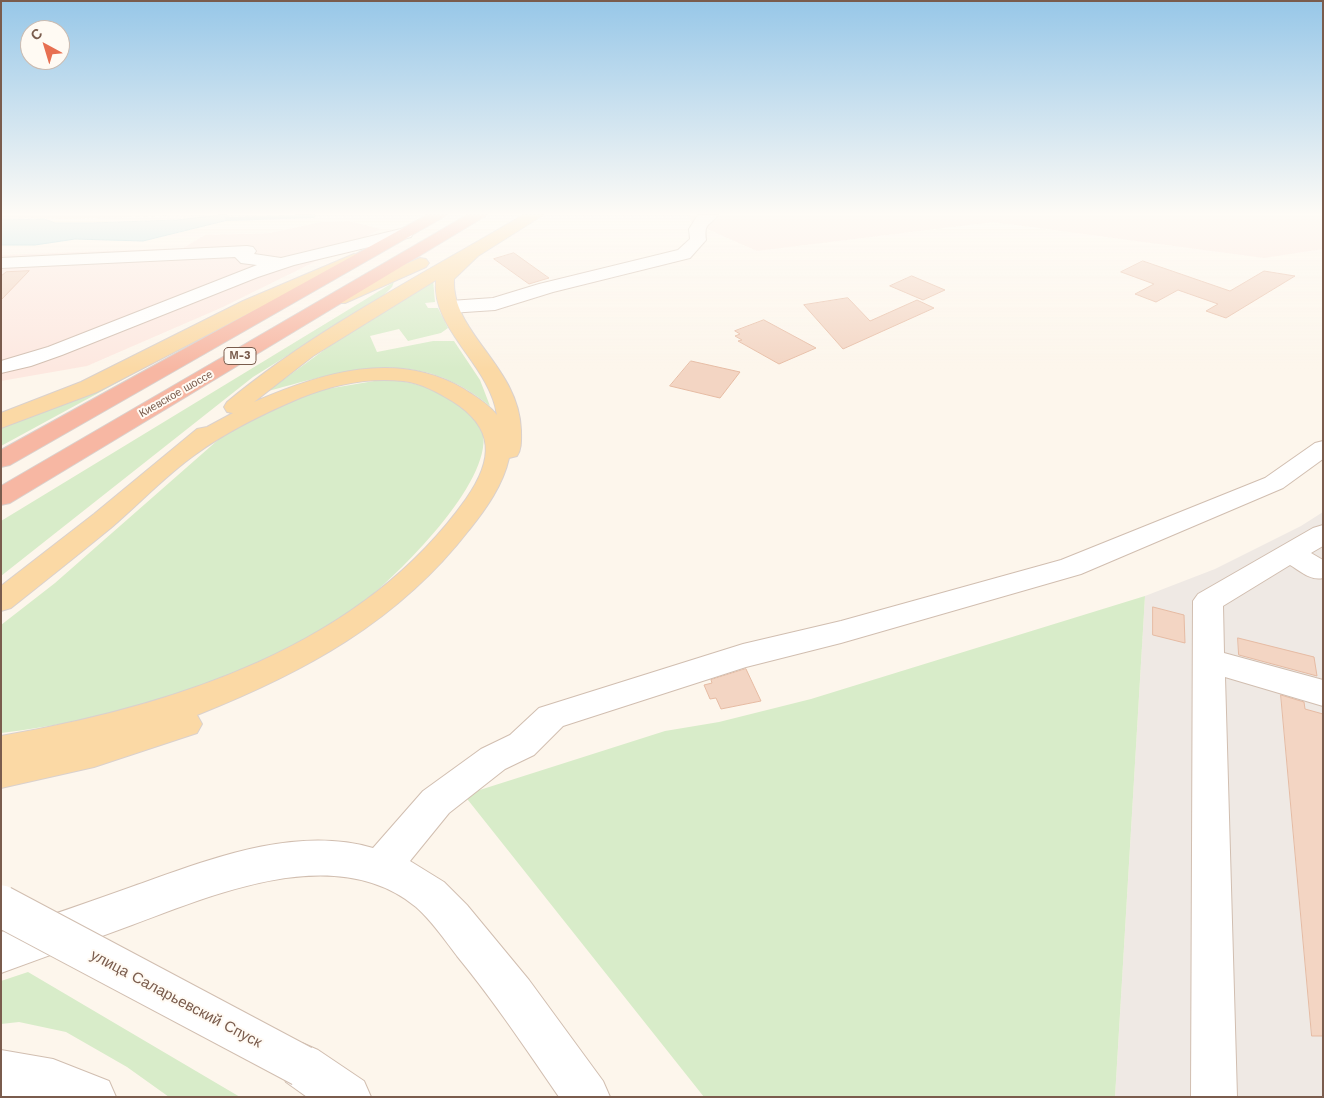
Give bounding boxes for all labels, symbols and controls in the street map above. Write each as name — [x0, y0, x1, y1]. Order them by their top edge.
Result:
north arrow — [20, 20, 70, 70]
text: С — [27, 25, 45, 44]
road number: М-3 — [224, 348, 256, 364]
street label: Киевское шоссе — [137, 368, 215, 420]
street label: улица Саларьевский Спуск — [87, 946, 265, 1052]

